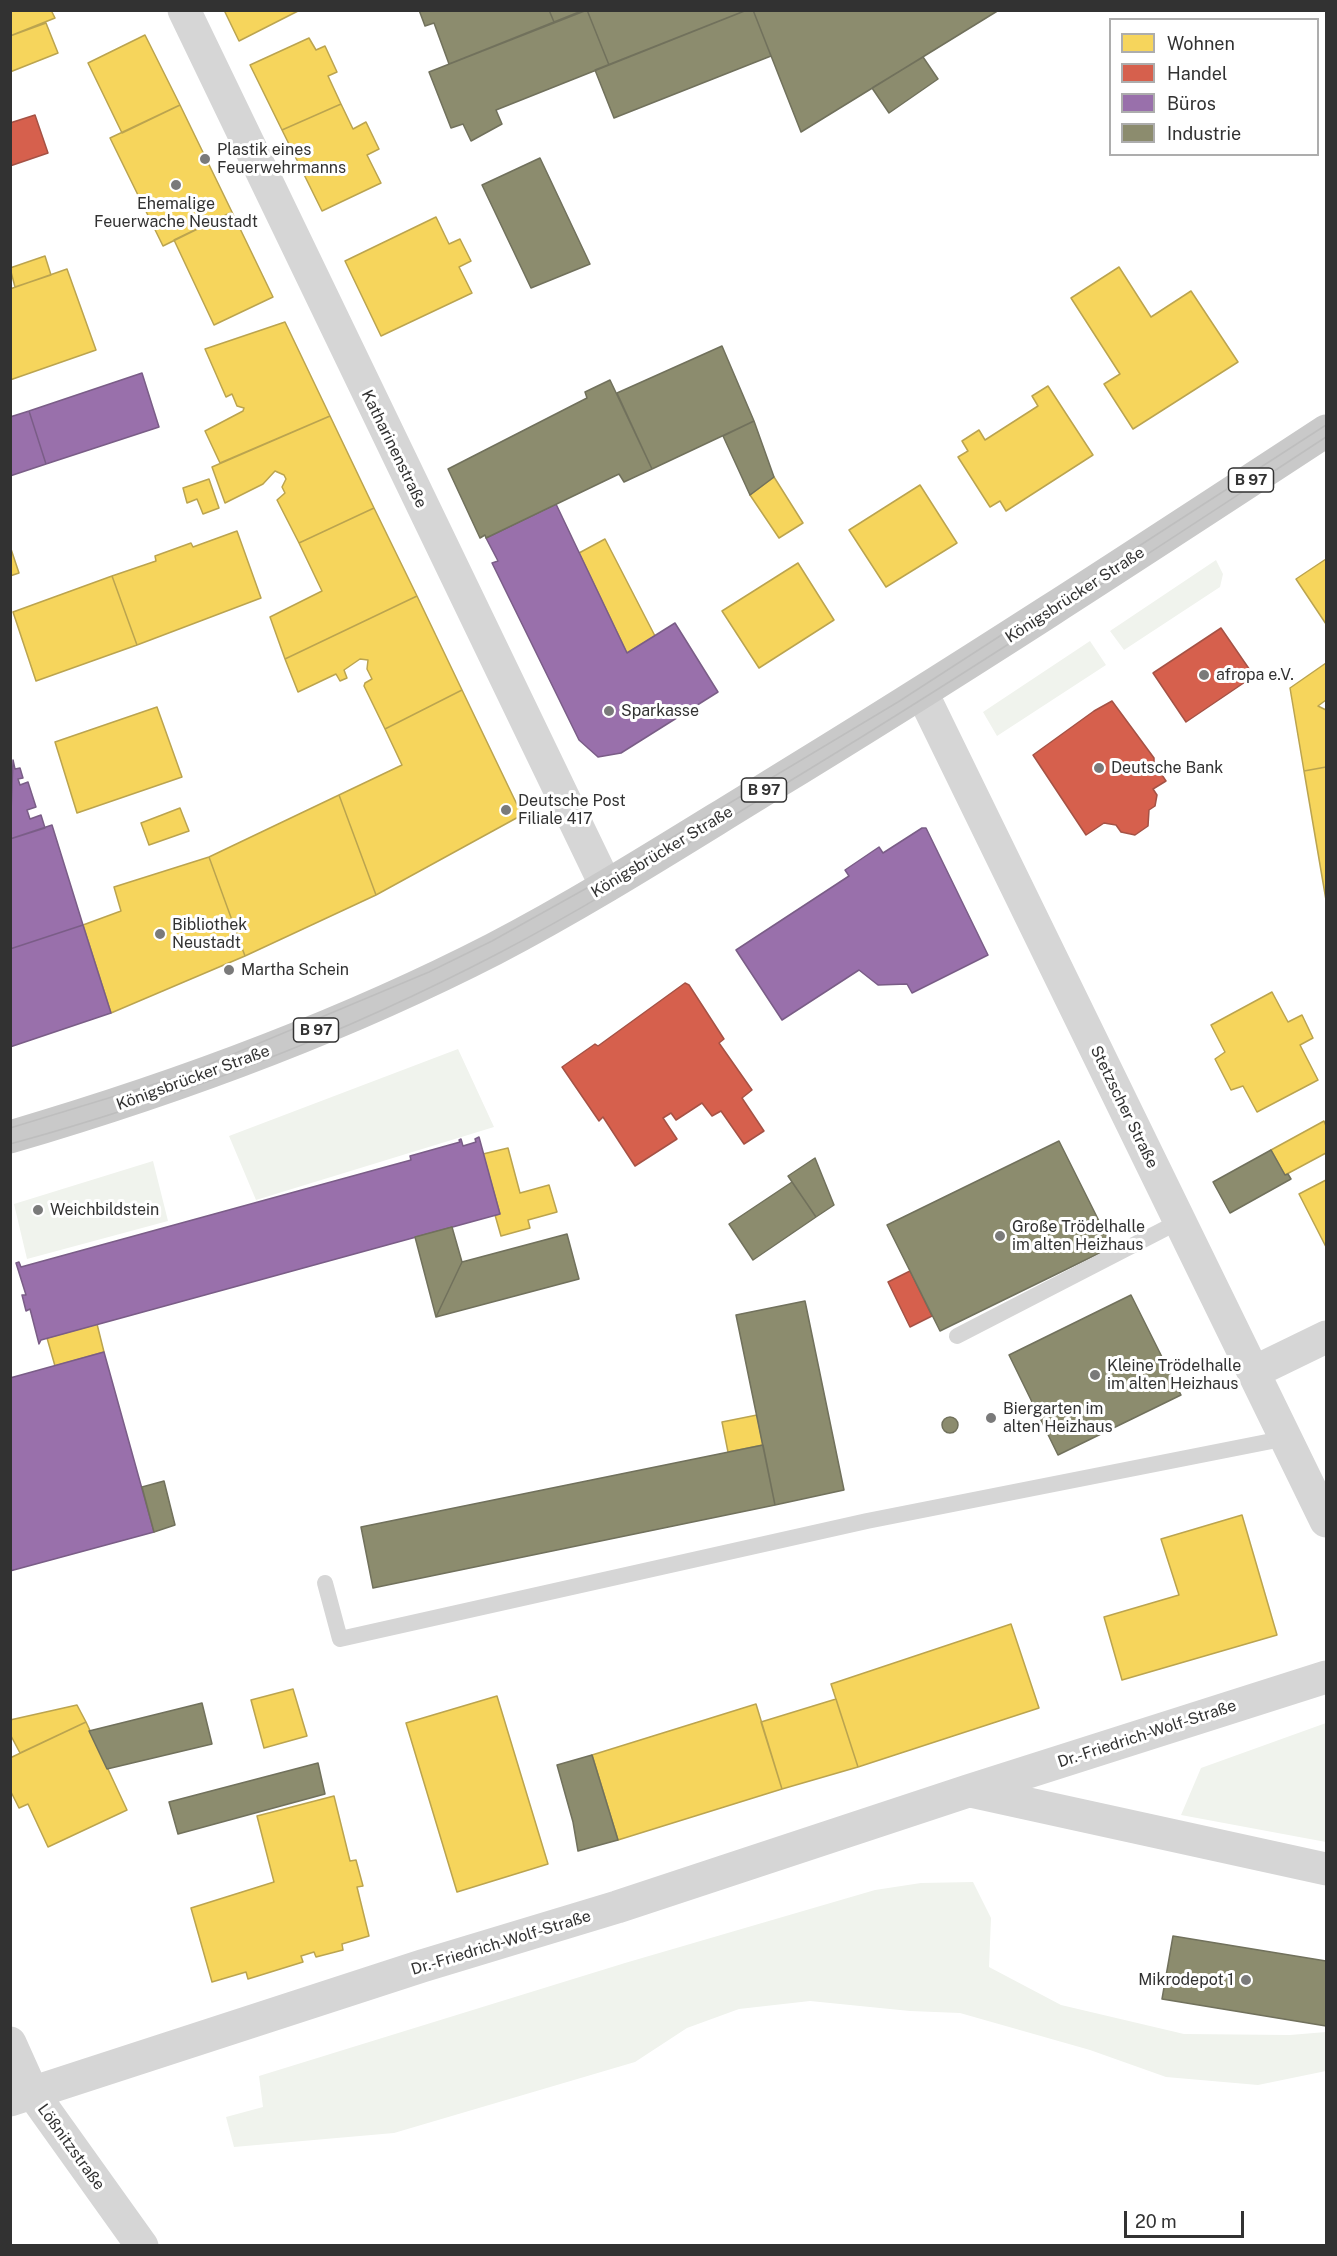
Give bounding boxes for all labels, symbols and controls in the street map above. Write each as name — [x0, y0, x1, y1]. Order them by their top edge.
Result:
legend — [1109, 18, 1319, 156]
text: Wohnen — [1167, 33, 1235, 54]
text: Handel — [1167, 63, 1227, 84]
text: Büros — [1167, 93, 1216, 114]
text: Industrie — [1167, 123, 1241, 144]
place label: Plastik eines Feuerwehrmanns — [217, 140, 346, 178]
marker: Plastik eines Feuerwehrmanns — [198, 152, 212, 166]
marker: Ehemalige Feuerwache Neustadt — [169, 178, 183, 192]
place label: Ehemalige Feuerwache Neustadt — [94, 194, 258, 232]
street label: Katharinenstraße — [357, 387, 431, 511]
road number: B 97 — [1228, 468, 1274, 492]
street label: Königsbrücker Straße — [1002, 543, 1148, 647]
place label: afropa e.V. — [1216, 665, 1294, 685]
marker: afropa e.V. — [1197, 668, 1211, 682]
place label: Sparkasse — [621, 701, 699, 721]
marker: Sparkasse — [602, 704, 616, 718]
place label: Deutsche Bank — [1111, 758, 1223, 778]
marker: Deutsche Bank — [1092, 761, 1106, 775]
road number: B 97 — [742, 778, 786, 802]
place label: Deutsche Post Filiale 417 — [518, 791, 626, 829]
street label: Königsbrücker Straße — [588, 802, 736, 902]
marker: Deutsche Post Filiale 417 — [499, 803, 513, 817]
place label: Bibliothek Neustadt — [172, 915, 247, 953]
marker: Bibliothek Neustadt — [153, 927, 167, 941]
place label: Martha Schein — [241, 960, 349, 980]
marker: Martha Schein — [222, 963, 236, 977]
road number: B 97 — [294, 1018, 338, 1042]
street label: Königsbrücker Straße — [114, 1041, 272, 1115]
street label: Stetzscher Straße — [1086, 1043, 1162, 1171]
place label: Weichbildstein — [50, 1200, 159, 1220]
marker: Weichbildstein — [31, 1203, 45, 1217]
place label: Große Trödelhalle im alten Heizhaus — [1012, 1217, 1145, 1255]
marker: Große Trödelhalle im alten Heizhaus — [993, 1229, 1007, 1243]
place label: Kleine Trödelhalle im alten Heizhaus — [1107, 1356, 1241, 1394]
marker: Kleine Trödelhalle im alten Heizhaus — [1088, 1368, 1102, 1382]
place label: Biergarten im alten Heizhaus — [1003, 1399, 1113, 1437]
marker: Biergarten im alten Heizhaus — [984, 1411, 998, 1425]
street label: Dr.-Friedrich-Wolf-Straße — [1055, 1696, 1239, 1772]
street label: Dr.-Friedrich-Wolf-Straße — [409, 1906, 593, 1980]
place label: Mikrodepot 1 — [1138, 1970, 1234, 1990]
marker: Mikrodepot 1 — [1239, 1973, 1253, 1987]
street label: Lößnitzstraße — [33, 2100, 109, 2194]
scale bar — [1127, 2199, 1247, 2237]
text: 20 m — [1135, 2211, 1177, 2232]

